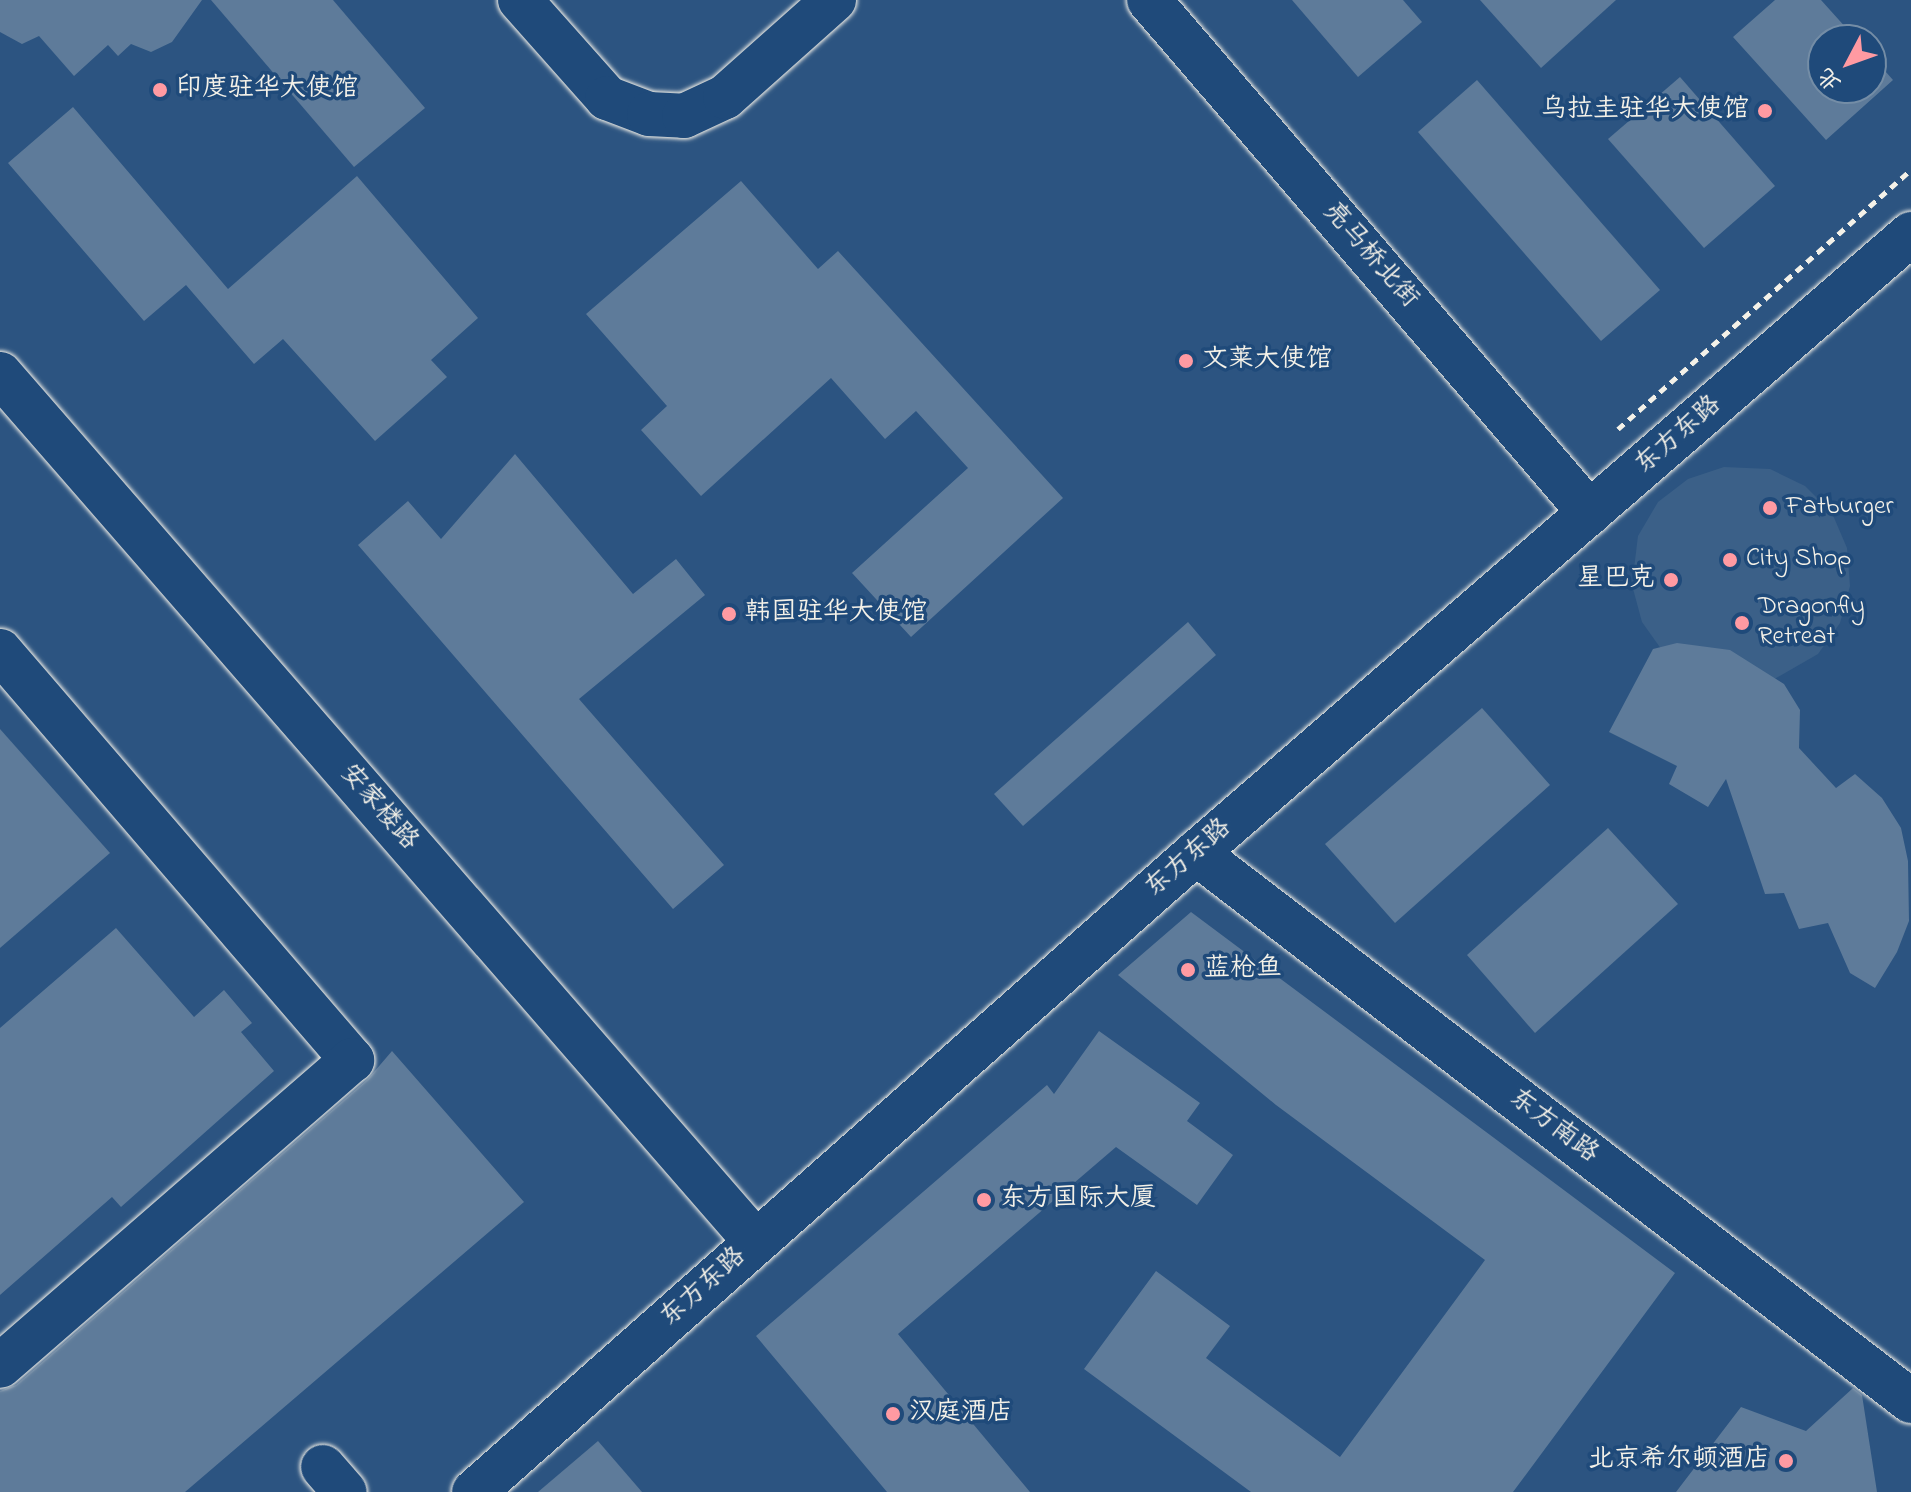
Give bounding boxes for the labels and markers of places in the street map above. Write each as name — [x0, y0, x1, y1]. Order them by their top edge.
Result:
place label: 印度驻华大使馆 — [176, 74, 358, 106]
marker: 印度驻华大使馆 — [151, 81, 169, 99]
place label: 乌拉圭驻华大使馆 — [1541, 95, 1749, 127]
marker: 乌拉圭驻华大使馆 — [1756, 102, 1774, 120]
place label: 文莱大使馆 — [1202, 345, 1332, 377]
marker: 文莱大使馆 — [1177, 352, 1195, 370]
place label: Fatburger — [1786, 492, 1894, 524]
marker: Fatburger — [1761, 499, 1779, 517]
place label: City Shop — [1746, 544, 1851, 576]
marker: City Shop — [1721, 551, 1739, 569]
place label: 星巴克 — [1577, 564, 1655, 596]
marker: 星巴克 — [1662, 571, 1680, 589]
place label: Dragonfly Retreat — [1758, 592, 1865, 654]
place label: 韩国驻华大使馆 — [745, 598, 927, 630]
marker: 韩国驻华大使馆 — [720, 605, 738, 623]
marker: Dragonfly Retreat — [1733, 614, 1751, 632]
place label: 蓝枪鱼 — [1204, 954, 1282, 986]
marker: 蓝枪鱼 — [1179, 961, 1197, 979]
place label: 东方国际大厦 — [1000, 1184, 1156, 1216]
marker: 东方国际大厦 — [975, 1191, 993, 1209]
place label: 汉庭酒店 — [909, 1398, 1013, 1430]
marker: 汉庭酒店 — [884, 1405, 902, 1423]
place label: 北京希尔顿酒店 — [1588, 1445, 1770, 1477]
marker: 北京希尔顿酒店 — [1777, 1452, 1795, 1470]

